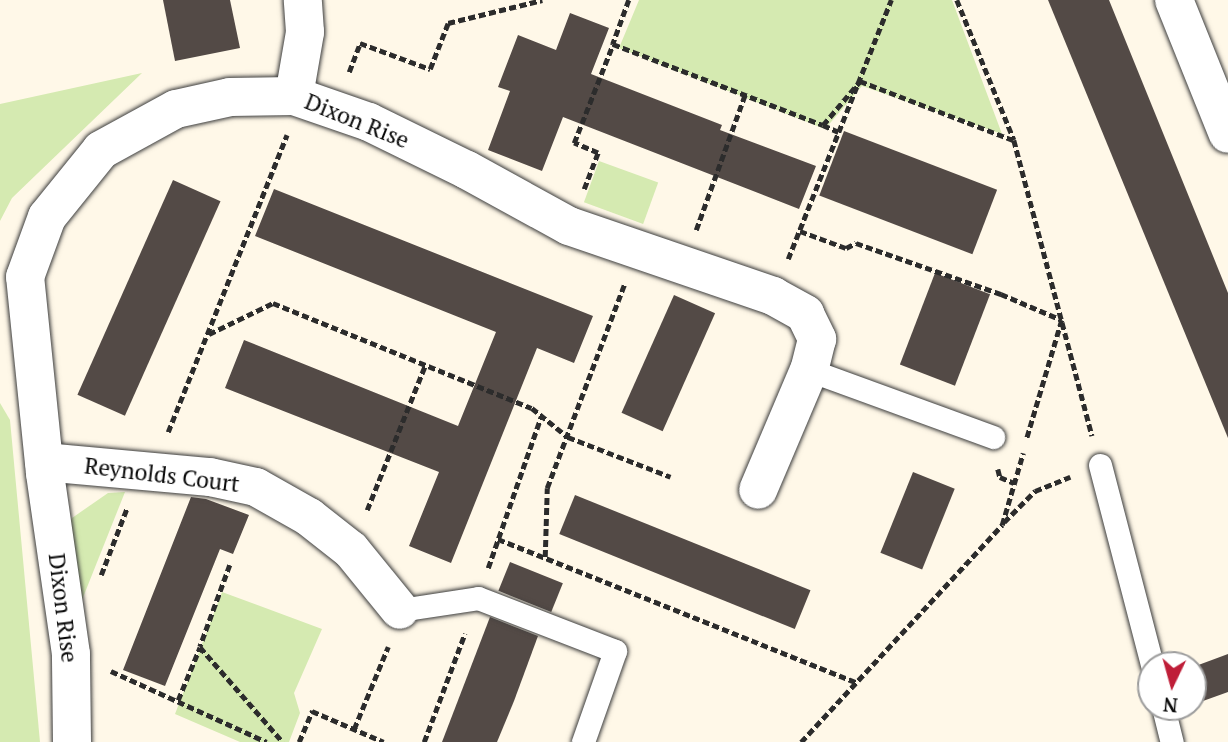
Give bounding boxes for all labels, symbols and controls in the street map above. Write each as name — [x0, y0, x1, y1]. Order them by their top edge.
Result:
street label: Dixon Rise — [301, 88, 413, 154]
street label: Reynolds Court — [83, 452, 241, 498]
street label: Dixon Rise — [43, 552, 83, 664]
north arrow — [1137, 651, 1207, 721]
text: N — [1162, 692, 1179, 719]

